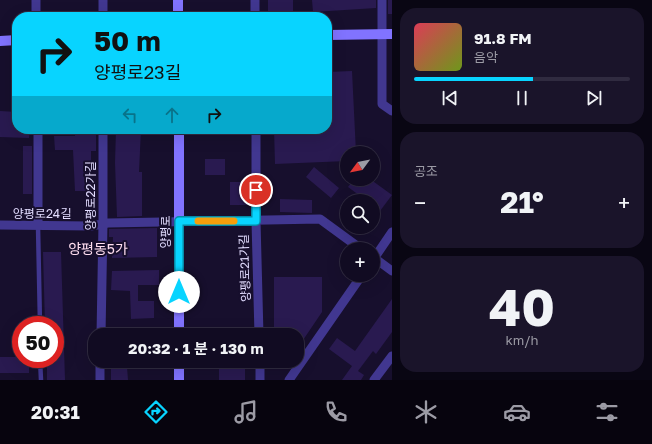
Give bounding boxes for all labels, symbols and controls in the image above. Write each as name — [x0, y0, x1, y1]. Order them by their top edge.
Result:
text: 50 m — [94, 24, 161, 57]
icon: right — [28, 28, 80, 80]
text: 91.8 FM — [474, 29, 532, 47]
text: 음악 — [474, 49, 498, 65]
text: 양평로23길 — [94, 61, 181, 83]
icon: previous — [439, 87, 461, 109]
icon: pause — [511, 87, 533, 109]
icon: next — [583, 87, 605, 109]
icon: left — [119, 104, 141, 126]
icon: ahead — [161, 104, 183, 126]
icon: right — [203, 104, 225, 126]
north arrow — [340, 146, 380, 186]
map controls — [340, 146, 380, 282]
street label: 양평로22가길 — [83, 161, 98, 231]
text: 공조 — [414, 163, 438, 179]
pin — [239, 173, 273, 207]
icon: arrive — [245, 179, 267, 201]
text: 21° — [500, 184, 544, 220]
text: − — [414, 189, 426, 216]
text: + — [618, 189, 630, 216]
button: search — [340, 194, 380, 234]
street label: 양평로24길 — [13, 206, 71, 221]
street label: 양평로 — [158, 215, 173, 249]
street label: 양평로21가길 — [236, 234, 253, 302]
district label: 양평동5가 — [68, 240, 128, 257]
button: + — [340, 242, 380, 282]
position arrow — [158, 271, 200, 313]
text: 40 — [489, 275, 555, 337]
speed limit sign: 50 — [12, 316, 64, 368]
text: km/h — [505, 332, 539, 348]
text: 20:32 · 1 분 · 130 m — [128, 339, 264, 357]
icon: directions — [142, 398, 170, 426]
icon: music — [232, 398, 260, 426]
icon: phone — [322, 398, 350, 426]
icon: climate — [412, 398, 440, 426]
icon: car — [503, 398, 531, 426]
icon: filters — [593, 398, 621, 426]
text: 20:31 — [31, 401, 80, 423]

